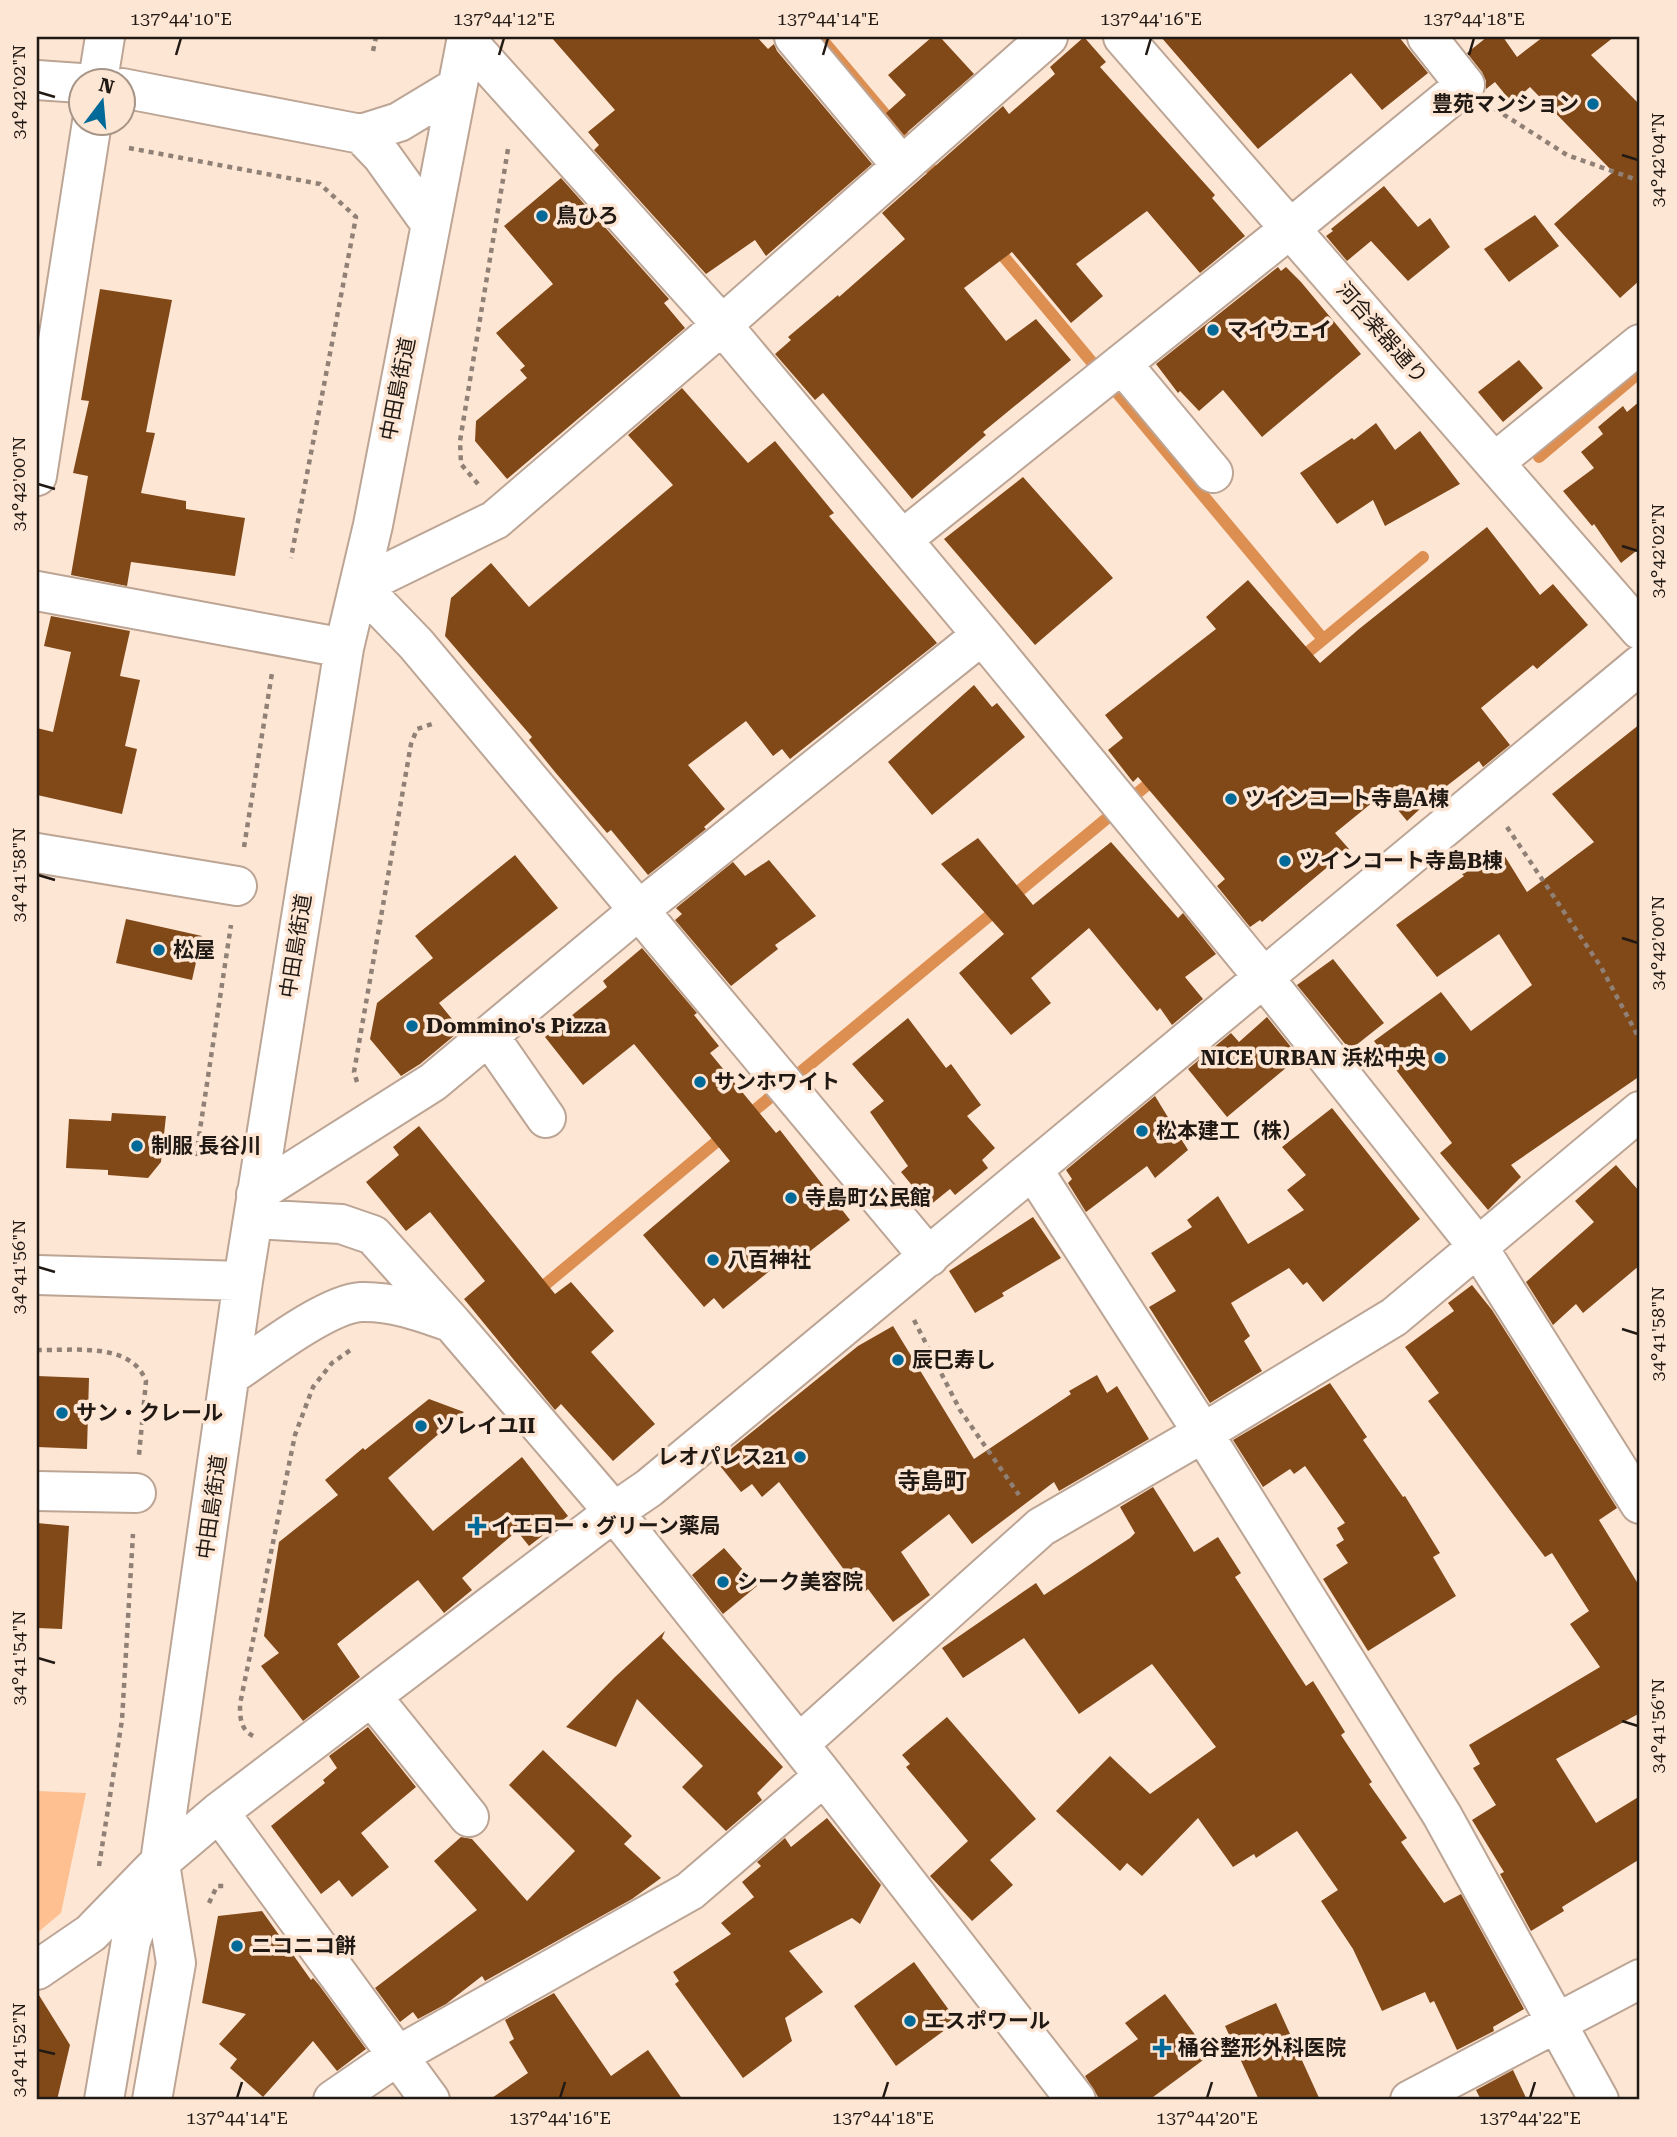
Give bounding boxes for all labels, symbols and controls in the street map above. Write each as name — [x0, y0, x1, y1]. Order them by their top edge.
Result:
text: 137°44'10"E — [130, 8, 232, 29]
text: 137°44'12"E — [453, 8, 555, 29]
text: 137°44'14"E — [777, 8, 879, 29]
text: 137°44'16"E — [1100, 8, 1202, 29]
text: 137°44'18"E — [1423, 8, 1525, 29]
text: 34°42'02"N — [8, 45, 29, 139]
north arrow — [66, 66, 136, 136]
text: N — [96, 73, 117, 99]
place label: 豊苑マンション — [1432, 92, 1579, 116]
marker: 豊苑マンション — [1585, 96, 1601, 112]
text: 34°42'04"N — [1647, 113, 1668, 207]
place label: 鳥ひろ — [556, 204, 619, 228]
marker: 鳥ひろ — [534, 208, 550, 224]
street label: 河合楽器通り — [1332, 278, 1432, 388]
place label: マイウェイ — [1227, 318, 1332, 342]
marker: マイウェイ — [1205, 322, 1221, 338]
street label: 中田島街道 — [376, 335, 420, 443]
text: 34°42'00"N — [8, 437, 29, 531]
text: 34°42'02"N — [1647, 504, 1668, 598]
place label: ツインコート寺島A棟 — [1245, 787, 1449, 811]
marker: ツインコート寺島A棟 — [1223, 791, 1239, 807]
text: 34°41'58"N — [8, 828, 29, 922]
place label: ツインコート寺島B棟 — [1299, 849, 1503, 873]
marker: ツインコート寺島B棟 — [1277, 853, 1293, 869]
street label: 中田島街道 — [276, 892, 316, 1000]
text: 34°42'00"N — [1647, 896, 1668, 990]
place label: 松屋 — [173, 938, 215, 962]
marker: 松屋 — [151, 942, 167, 958]
place label: Dommino's Pizza — [426, 1014, 607, 1038]
marker: Dommino's Pizza — [404, 1018, 420, 1034]
place label: NICE URBAN 浜松中央 — [1201, 1046, 1426, 1070]
marker: NICE URBAN 浜松中央 — [1432, 1050, 1448, 1066]
place label: サンホワイト — [714, 1070, 840, 1094]
marker: サンホワイト — [692, 1074, 708, 1090]
place label: 松本建工（株） — [1156, 1119, 1303, 1143]
marker: 松本建工（株） — [1134, 1123, 1150, 1139]
place label: 制服 長谷川 — [151, 1134, 261, 1158]
marker: 制服 長谷川 — [129, 1138, 145, 1154]
place label: 寺島町公民館 — [805, 1186, 931, 1210]
marker: 寺島町公民館 — [783, 1190, 799, 1206]
text: 34°41'56"N — [8, 1220, 29, 1314]
place label: 八百神社 — [727, 1248, 811, 1272]
marker: 八百神社 — [705, 1252, 721, 1268]
text: 34°41'58"N — [1647, 1287, 1668, 1381]
place label: 辰巳寿し — [912, 1348, 996, 1372]
marker: 辰巳寿し — [890, 1352, 906, 1368]
place label: サン・クレール — [76, 1401, 223, 1425]
marker: サン・クレール — [54, 1405, 70, 1421]
place label: ソレイユII — [435, 1414, 535, 1438]
marker: ソレイユII — [413, 1418, 429, 1434]
place label: レオパレス21 — [657, 1445, 786, 1469]
marker: レオパレス21 — [792, 1449, 808, 1465]
street label: 中田島街道 — [193, 1453, 231, 1561]
district label: 寺島町 — [898, 1468, 967, 1495]
place label: イエロー・グリーン薬局 — [491, 1514, 721, 1538]
marker: イエロー・グリーン薬局 — [469, 1518, 485, 1534]
place label: シーク美容院 — [737, 1570, 863, 1594]
marker: シーク美容院 — [715, 1574, 731, 1590]
text: 34°41'54"N — [8, 1611, 29, 1705]
text: 34°41'56"N — [1647, 1679, 1668, 1773]
place label: ニコニコ餅 — [251, 1934, 356, 1958]
marker: ニコニコ餅 — [229, 1938, 245, 1954]
text: 34°41'52"N — [8, 2003, 29, 2097]
place label: エスポワール — [924, 2009, 1050, 2033]
marker: エスポワール — [902, 2013, 918, 2029]
place label: 桶谷整形外科医院 — [1178, 2036, 1346, 2060]
marker: 桶谷整形外科医院 — [1152, 2038, 1172, 2058]
text: 137°44'14"E — [186, 2107, 288, 2128]
text: 137°44'16"E — [509, 2107, 611, 2128]
text: 137°44'18"E — [832, 2107, 934, 2128]
text: 137°44'20"E — [1156, 2107, 1258, 2128]
text: 137°44'22"E — [1479, 2107, 1581, 2128]

